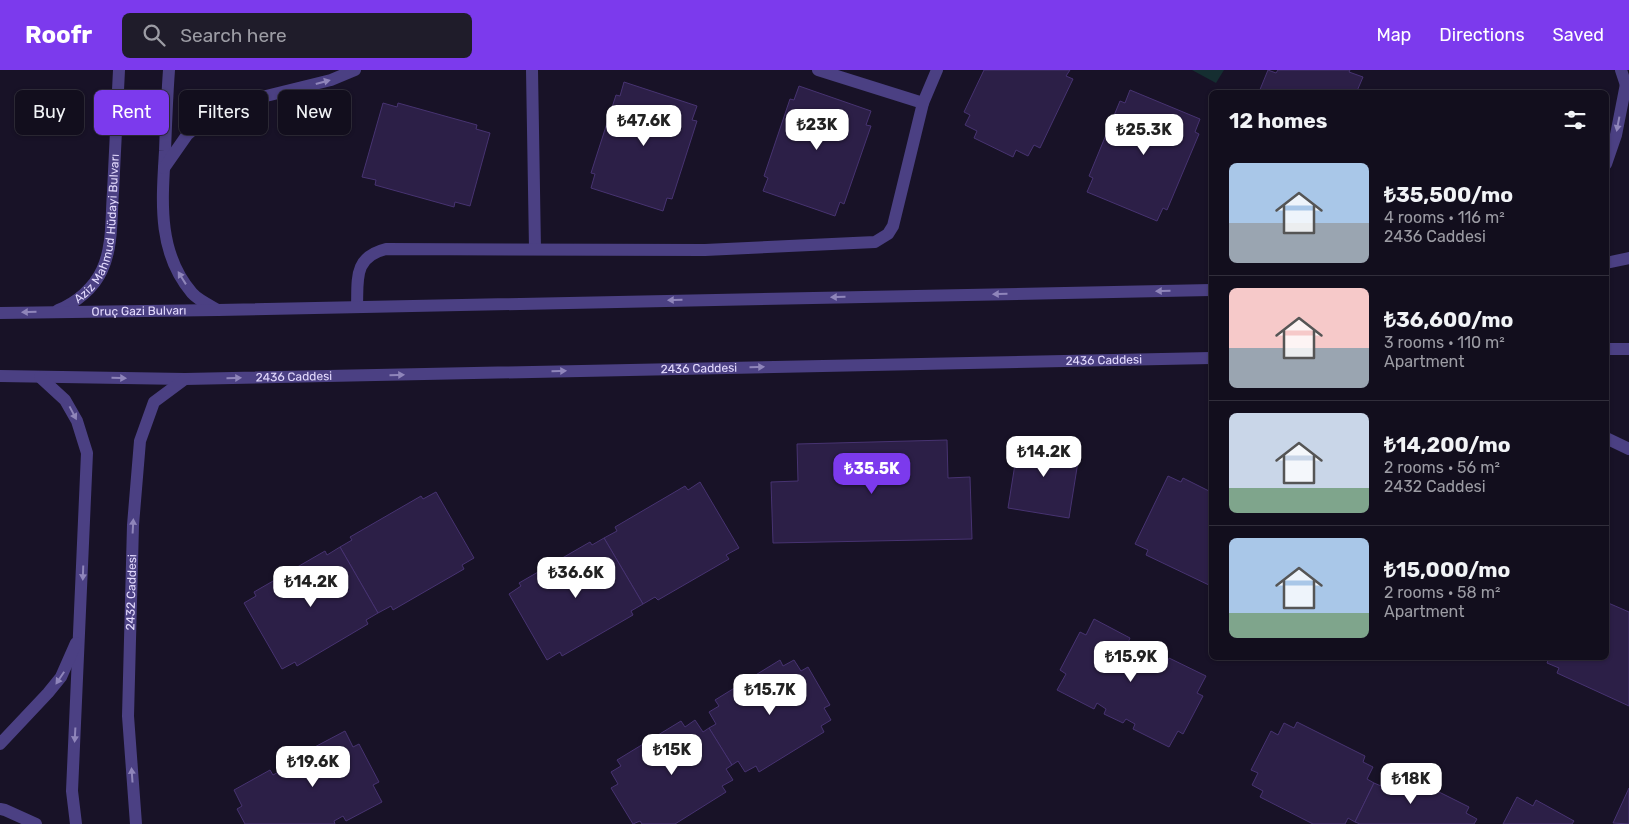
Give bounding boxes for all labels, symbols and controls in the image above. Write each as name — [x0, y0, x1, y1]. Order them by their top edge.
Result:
search box — [122, 13, 472, 58]
text: Roofr — [25, 21, 92, 49]
icon: search — [140, 21, 168, 49]
text: Search here — [180, 24, 287, 47]
text: Map — [1376, 24, 1411, 46]
text: Directions — [1439, 24, 1525, 46]
text: Saved — [1553, 24, 1604, 46]
one-way arrow — [315, 77, 330, 85]
chip: Buy — [15, 90, 84, 135]
chip: Rent — [94, 90, 169, 135]
chip: Filters — [179, 90, 268, 135]
chip: New — [278, 90, 351, 135]
pin: ₺47.6K — [603, 104, 685, 147]
icon: filters — [1561, 106, 1589, 134]
pin: ₺23K — [787, 108, 847, 151]
text: 12 homes — [1229, 108, 1327, 133]
text: ₺47.6K — [617, 111, 671, 130]
pin: ₺25.3K — [1103, 114, 1185, 156]
text: ₺23K — [797, 115, 837, 134]
one-way arrow — [1614, 117, 1622, 132]
text: ₺25.3K — [1116, 120, 1172, 139]
street label: Aziz Mahmud Hüdayi Bulvarı — [71, 153, 122, 306]
text: ₺35,500/mo — [1384, 182, 1513, 207]
icon: home — [1269, 183, 1329, 243]
text: 4 rooms · 116 m² — [1384, 208, 1505, 227]
text: 2436 Caddesi — [1384, 227, 1486, 246]
one-way arrow — [177, 272, 186, 285]
one-way arrow — [1154, 287, 1170, 295]
one-way arrow — [992, 290, 1008, 298]
one-way arrow — [829, 293, 845, 301]
one-way arrow — [667, 296, 683, 304]
street label: Oruç Gazi Bulvarı — [91, 303, 187, 319]
text: ₺36,600/mo — [1384, 307, 1513, 332]
one-way arrow — [21, 308, 37, 316]
icon: home — [1269, 308, 1329, 368]
text: 3 rooms · 110 m² — [1384, 333, 1505, 352]
street label: 2436 Caddesi — [1065, 352, 1142, 368]
text: Apartment — [1384, 352, 1464, 371]
street label: 2436 Caddesi — [660, 361, 737, 376]
one-way arrow — [749, 363, 765, 371]
one-way arrow — [551, 367, 567, 375]
street label: 2436 Caddesi — [256, 369, 332, 385]
one-way arrow — [389, 370, 405, 378]
one-way arrow — [111, 374, 127, 382]
one-way arrow — [226, 374, 242, 382]
one-way arrow — [69, 406, 77, 420]
text: ₺14,200/mo — [1384, 432, 1511, 457]
icon: home — [1269, 433, 1329, 493]
pin: ₺14.2K — [1003, 436, 1085, 478]
text: ₺14.2K — [1017, 442, 1071, 461]
pin: ₺35.5K — [831, 452, 913, 495]
text: 2 rooms · 56 m² — [1384, 458, 1500, 477]
text: ₺35.5K — [844, 459, 900, 478]
text: 2432 Caddesi — [1384, 477, 1486, 496]
one-way arrow — [130, 517, 138, 533]
street label: 2432 Caddesi — [123, 554, 139, 631]
pin: ₺36.6K — [535, 556, 617, 599]
text: ₺15,000/mo — [1384, 557, 1510, 582]
icon: home — [1269, 558, 1329, 618]
text: ₺36.6K — [548, 563, 604, 582]
one-way arrow — [78, 565, 86, 581]
pin: ₺14.2K — [270, 566, 352, 608]
text: ₺14.2K — [284, 572, 338, 591]
text: 2 rooms · 58 m² — [1384, 583, 1500, 602]
text: Apartment — [1384, 602, 1464, 621]
pin: ₺15.9K — [1090, 640, 1172, 683]
text: ₺15.9K — [1105, 647, 1157, 666]
one-way arrow — [55, 671, 64, 685]
pin: ₺15.7K — [729, 674, 811, 716]
text: ₺15.7K — [744, 680, 796, 699]
one-way arrow — [71, 727, 79, 743]
pin: ₺15K — [642, 734, 702, 776]
text: ₺15K — [653, 740, 691, 759]
pin: ₺19.6K — [272, 746, 354, 788]
text: ₺19.6K — [287, 752, 339, 771]
pin: ₺18K — [1381, 762, 1441, 805]
one-way arrow — [128, 767, 136, 783]
text: ₺18K — [1392, 769, 1430, 788]

